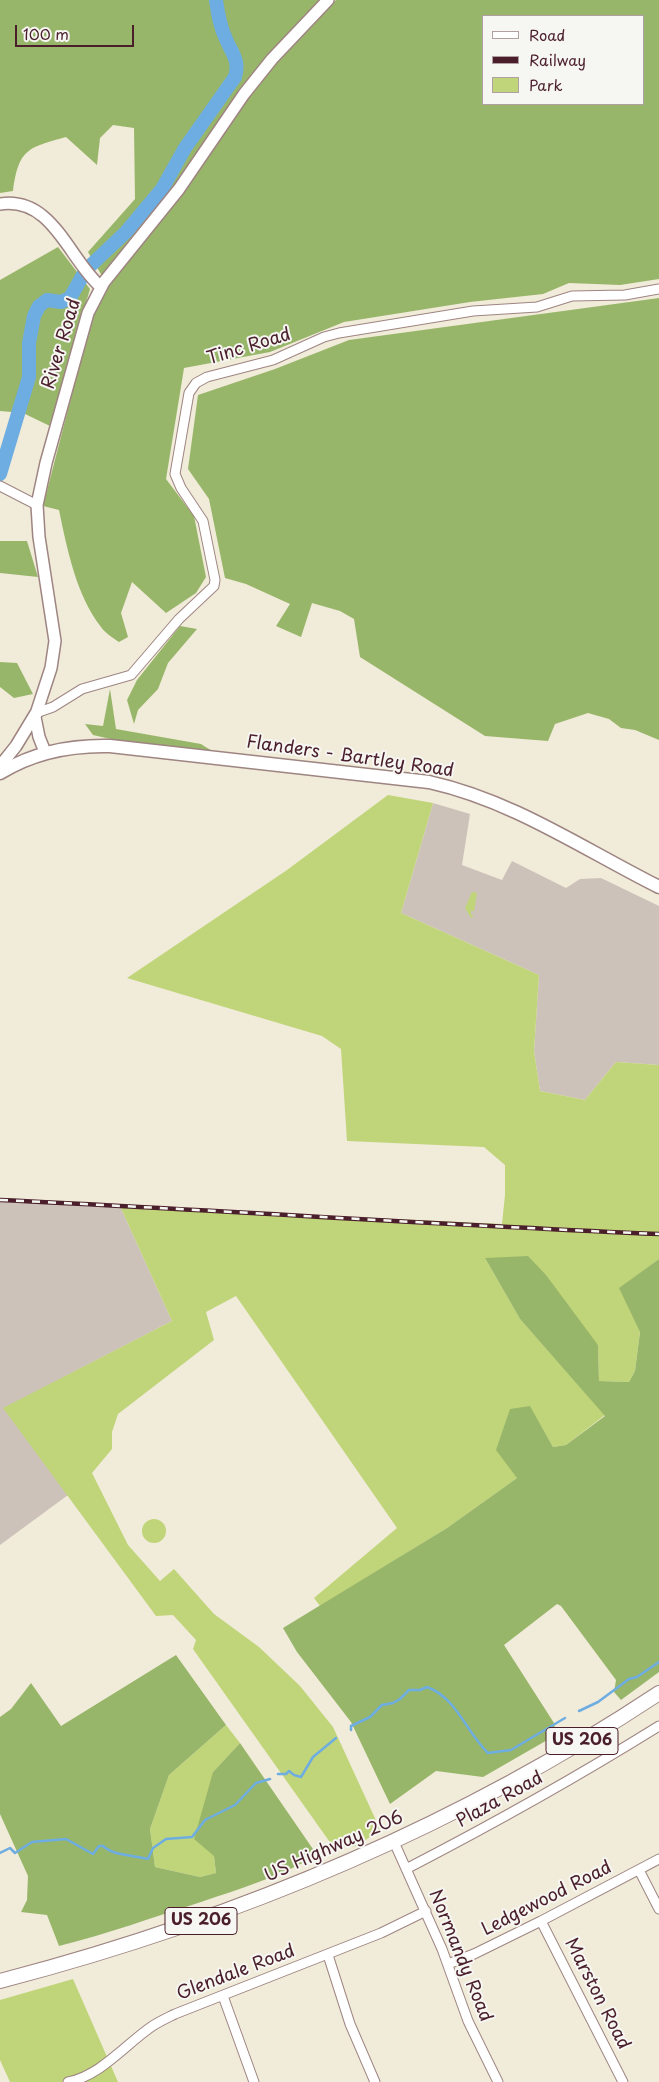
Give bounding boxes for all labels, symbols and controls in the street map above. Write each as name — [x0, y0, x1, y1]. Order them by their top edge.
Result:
scale bar — [18, 15, 136, 47]
legend — [482, 15, 644, 105]
text: 100 m — [23, 22, 69, 45]
text: Road — [529, 23, 565, 46]
text: Railway — [529, 48, 586, 71]
text: Park — [529, 73, 563, 96]
street label: River Road — [38, 296, 86, 392]
street label: Tinc Road — [204, 324, 294, 370]
street label: Flanders - Bartley Road — [245, 732, 455, 782]
road number: US 206 — [546, 1728, 618, 1754]
street label: Plaza Road — [453, 1767, 547, 1833]
street label: US Highway 206 — [261, 1807, 407, 1887]
street label: Ledgewood Road — [478, 1857, 616, 1941]
street label: Normandy Road — [424, 1887, 496, 2025]
road number: US 206 — [165, 1908, 237, 1934]
street label: Marston Road — [560, 1935, 634, 2053]
street label: Glendale Road — [174, 1941, 298, 2005]

